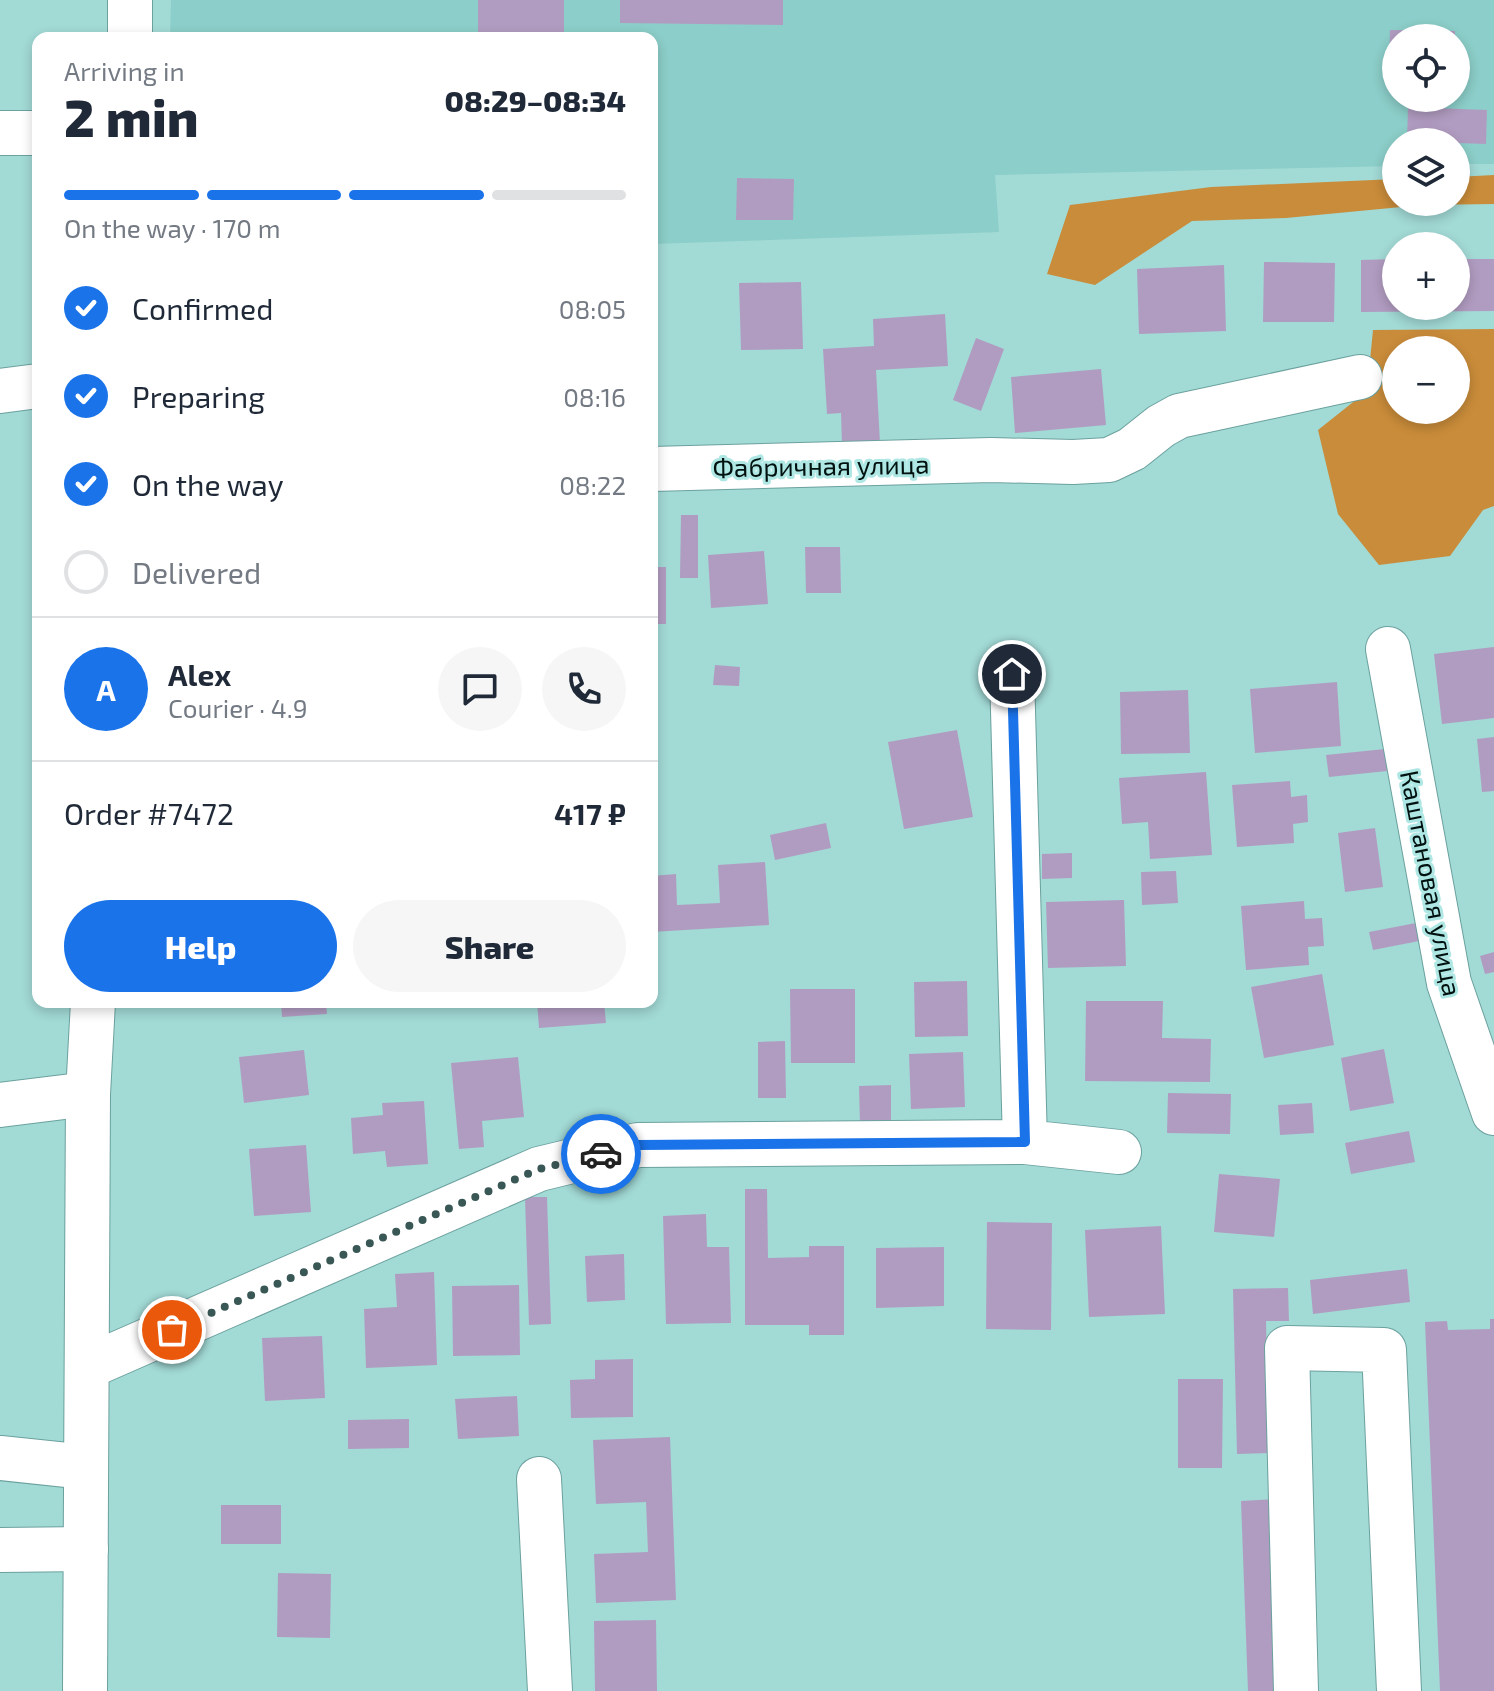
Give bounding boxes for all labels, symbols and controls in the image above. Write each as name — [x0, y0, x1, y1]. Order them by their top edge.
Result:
map controls — [1382, 24, 1470, 424]
button: locate — [1382, 24, 1470, 112]
text: Arriving in — [64, 55, 185, 86]
text: 08:29–08:34 — [445, 82, 626, 118]
text: 2 min — [64, 85, 199, 147]
button: layers — [1382, 128, 1470, 216]
text: On the way · 170 m — [64, 212, 281, 243]
button: + — [1382, 232, 1470, 320]
icon: check — [64, 286, 108, 330]
text: Confirmed — [132, 290, 273, 326]
text: 08:05 — [559, 293, 626, 324]
button: − — [1382, 336, 1470, 424]
icon: check — [64, 374, 108, 418]
text: Preparing — [132, 378, 265, 414]
text: 08:16 — [563, 381, 626, 412]
street label: Фабричная улица — [712, 448, 930, 483]
icon: check — [64, 462, 108, 506]
text: On the way — [132, 466, 284, 502]
text: 08:22 — [559, 469, 626, 500]
text: Delivered — [132, 554, 261, 590]
pin — [978, 640, 1046, 708]
button: chat — [438, 647, 522, 731]
button: phone — [542, 647, 626, 731]
icon: home — [990, 652, 1034, 696]
text: Alex — [168, 656, 231, 692]
text: A — [96, 671, 116, 707]
text: Courier · 4.9 — [168, 692, 308, 723]
street label: Каштановая улица — [1394, 768, 1469, 999]
text: Order #7472 — [64, 795, 234, 831]
text: 417 ₽ — [554, 795, 626, 831]
button: Help — [64, 900, 337, 992]
button: Share — [353, 900, 626, 992]
courier — [561, 1114, 641, 1194]
icon: car — [579, 1132, 623, 1176]
pin — [138, 1296, 206, 1364]
icon: bag — [150, 1308, 194, 1352]

